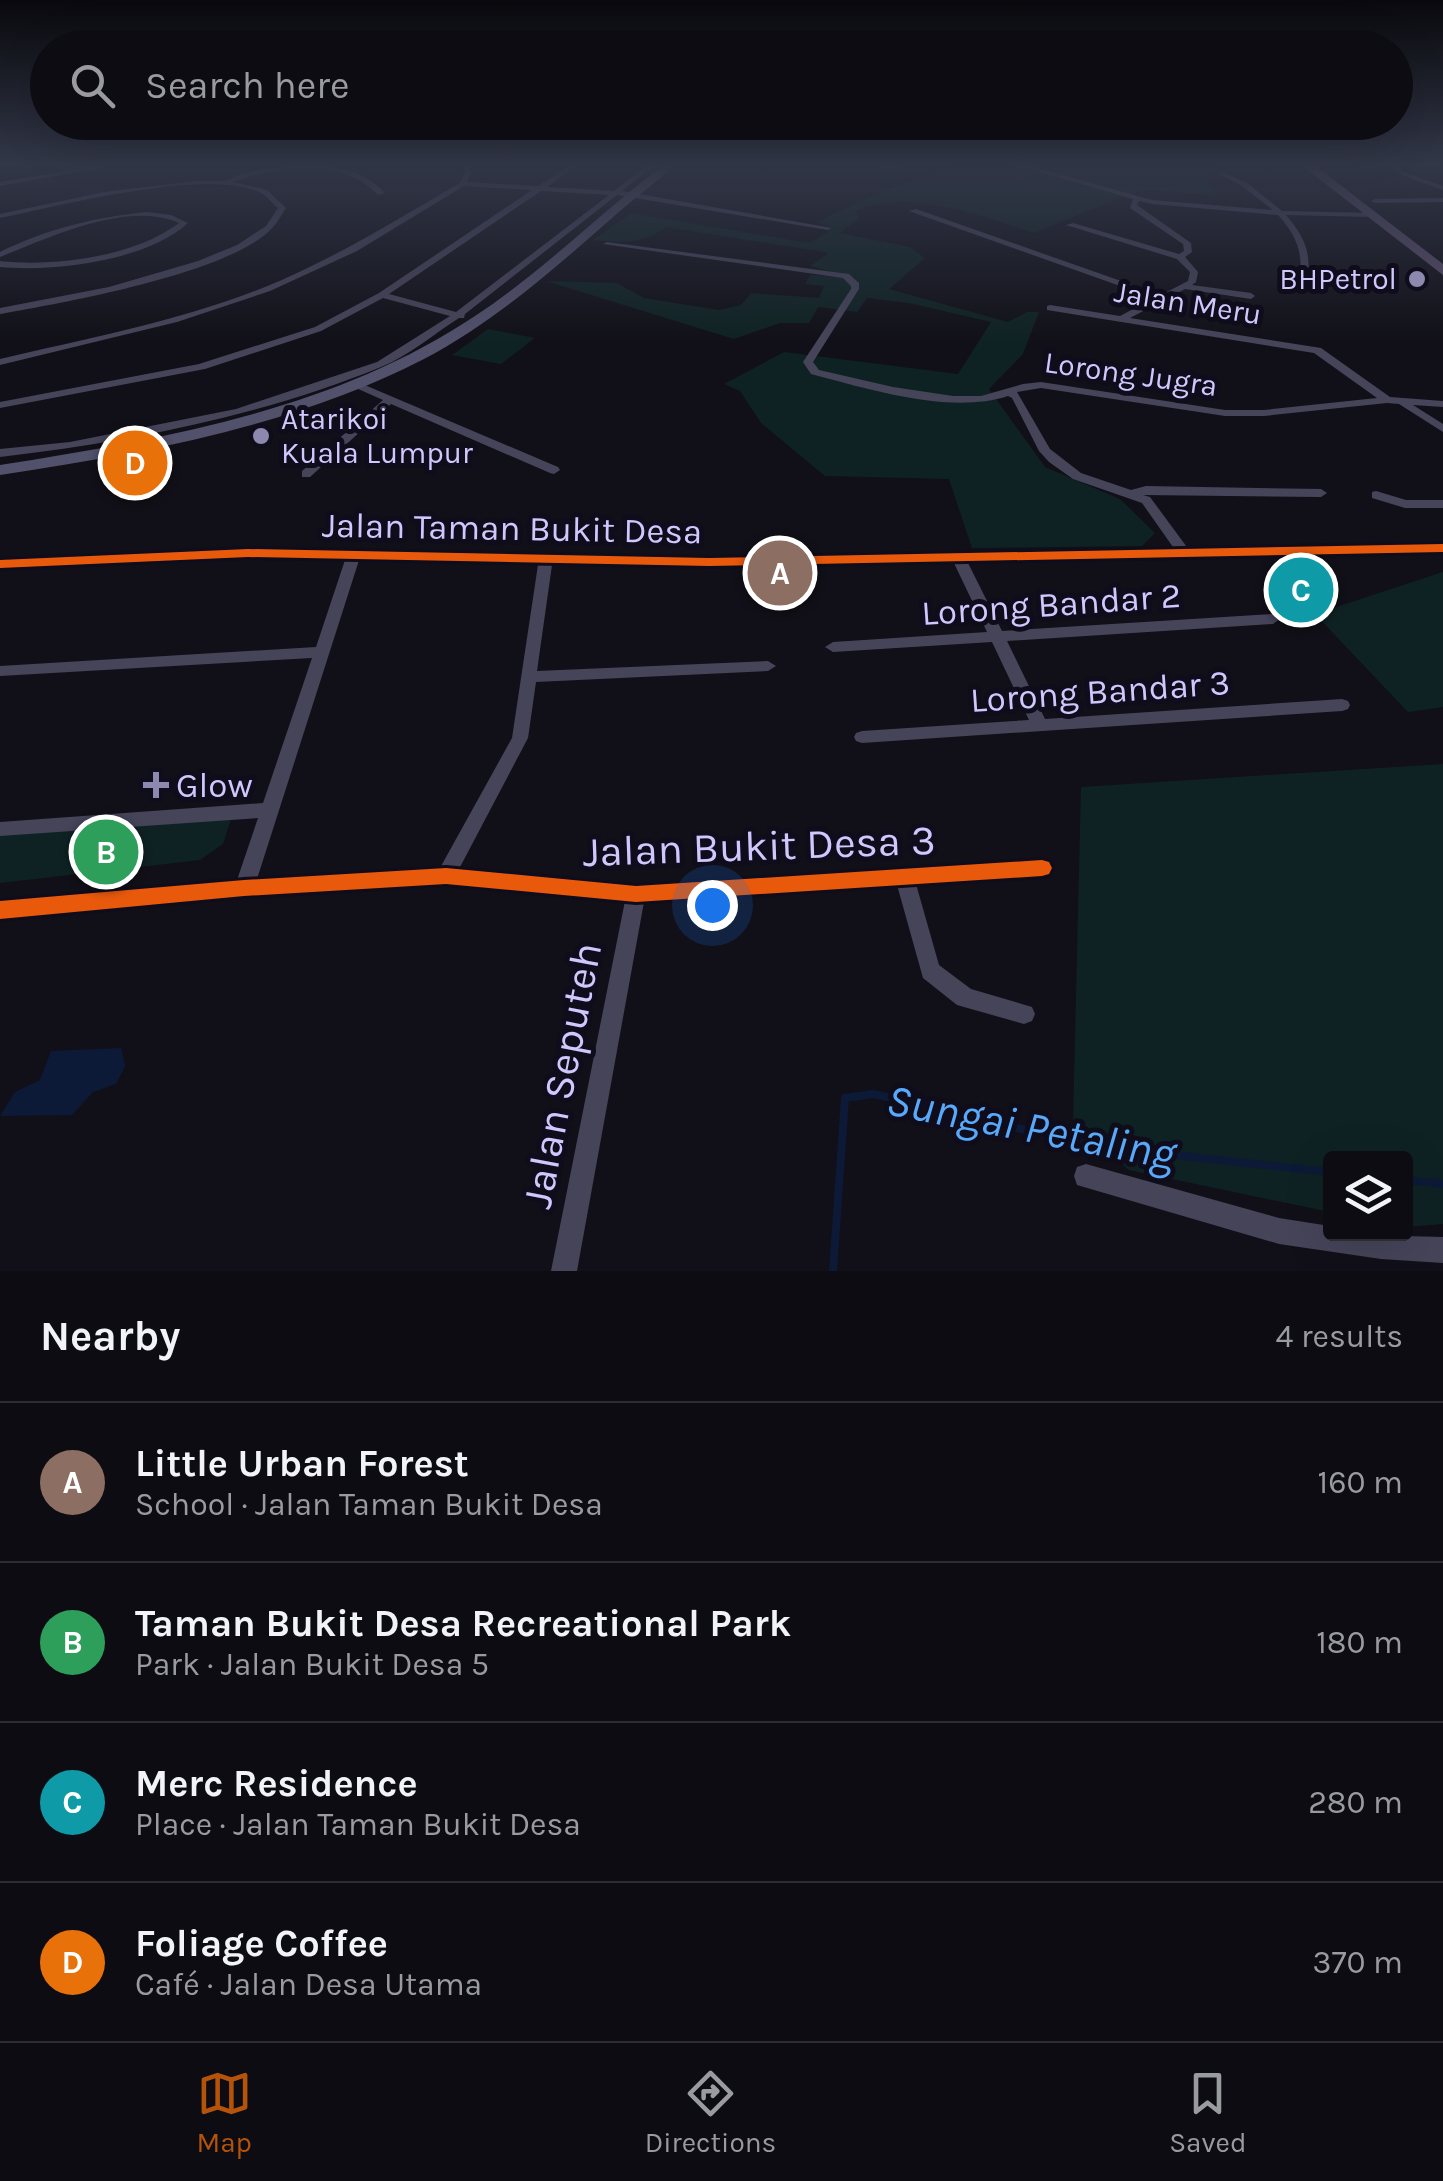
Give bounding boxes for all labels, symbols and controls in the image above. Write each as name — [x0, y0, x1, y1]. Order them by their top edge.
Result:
search box — [30, 30, 1413, 140]
icon: search — [65, 58, 120, 113]
text: Search here — [145, 63, 349, 108]
place label: BHPetrol — [1279, 261, 1397, 297]
marker: BHPetrol — [1406, 268, 1428, 290]
street label: Jalan Meru — [1112, 274, 1264, 332]
street label: Lorong Jugra — [1042, 344, 1220, 404]
place label: Atarikoi Kuala Lumpur — [281, 401, 473, 471]
marker: Atarikoi Kuala Lumpur — [250, 425, 272, 447]
pin: D — [102, 426, 168, 500]
street label: Jalan Taman Bukit Desa — [321, 505, 703, 552]
pin: A — [748, 536, 812, 610]
pin: C — [1268, 552, 1334, 628]
street label: Lorong Bandar 2 — [920, 575, 1182, 634]
street label: Lorong Bandar 3 — [969, 662, 1231, 721]
place label: Glow — [176, 765, 253, 806]
marker: Glow — [145, 774, 167, 796]
pin: B — [74, 814, 138, 890]
street label: Jalan Bukit Desa 3 — [582, 815, 936, 877]
your location — [687, 880, 738, 931]
street label: Jalan Seputeh — [512, 938, 612, 1212]
water label: Sungai Petaling — [882, 1074, 1181, 1182]
map controls — [1323, 1151, 1413, 1241]
button: layers — [1323, 1151, 1413, 1241]
text: Nearby — [40, 1311, 180, 1361]
text: 4 results — [1276, 1318, 1403, 1355]
text: Little Urban Forest — [135, 1441, 469, 1486]
text: A — [62, 1464, 83, 1501]
text: 160 m — [1318, 1464, 1403, 1501]
text: School · Jalan Taman Bukit Desa — [135, 1486, 603, 1523]
text: Taman Bukit Desa Recreational Park — [135, 1601, 791, 1646]
text: B — [62, 1624, 83, 1661]
text: 180 m — [1316, 1624, 1403, 1661]
text: Park · Jalan Bukit Desa 5 — [135, 1646, 489, 1683]
text: Merc Residence — [135, 1761, 418, 1806]
text: C — [62, 1784, 83, 1821]
text: 280 m — [1308, 1784, 1403, 1821]
text: Place · Jalan Taman Bukit Desa — [135, 1806, 581, 1843]
text: Foliage Coffee — [135, 1921, 388, 1966]
text: D — [62, 1944, 83, 1981]
text: 370 m — [1313, 1944, 1403, 1981]
text: Café · Jalan Desa Utama — [135, 1966, 482, 2003]
tab: Map — [196, 2066, 252, 2159]
tab: Directions — [645, 2066, 776, 2159]
tab: Saved — [1169, 2066, 1247, 2159]

